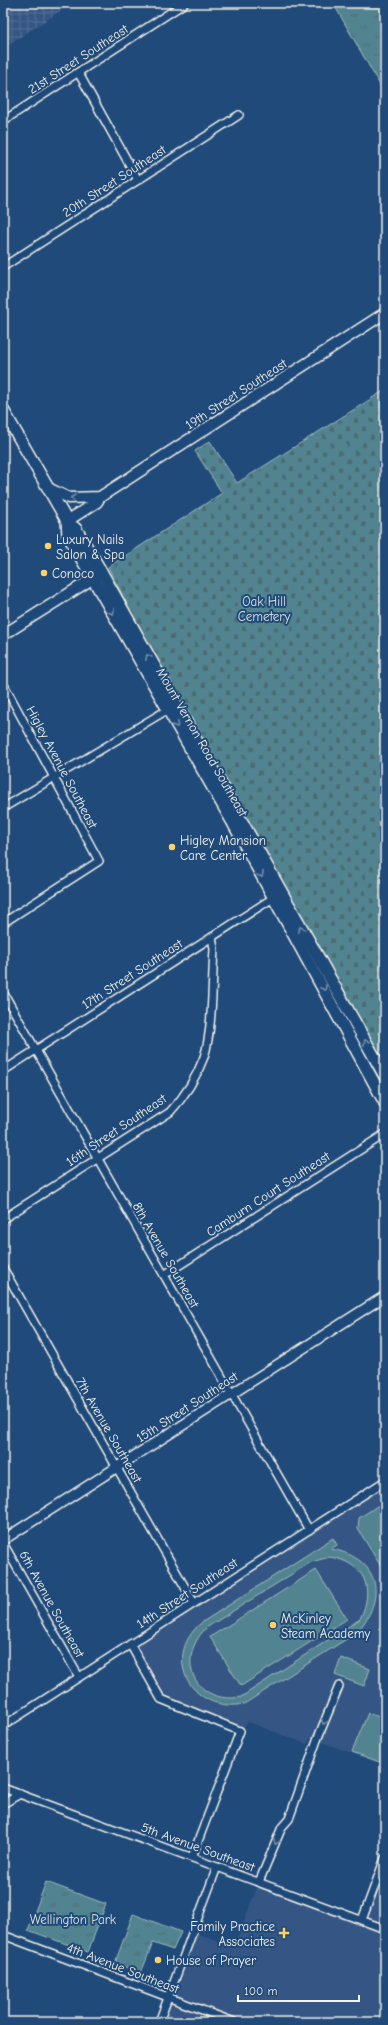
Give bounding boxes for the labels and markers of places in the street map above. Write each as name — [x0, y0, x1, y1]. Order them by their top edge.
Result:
place label: Luxury Nails Salon & Spa — [56, 532, 125, 562]
marker: Luxury Nails Salon & Spa — [43, 541, 53, 551]
place label: Conoco — [52, 566, 94, 581]
marker: Conoco — [39, 568, 49, 578]
place label: Higley Mansion Care Center — [180, 833, 266, 863]
marker: Higley Mansion Care Center — [167, 842, 177, 852]
place label: McKinley Steam Academy — [281, 1611, 371, 1641]
marker: McKinley Steam Academy — [268, 1620, 278, 1630]
place label: Family Practice Associates — [190, 1919, 275, 1949]
marker: Family Practice Associates — [278, 1927, 290, 1939]
place label: House of Prayer — [166, 1953, 257, 1968]
marker: House of Prayer — [153, 1955, 163, 1965]

